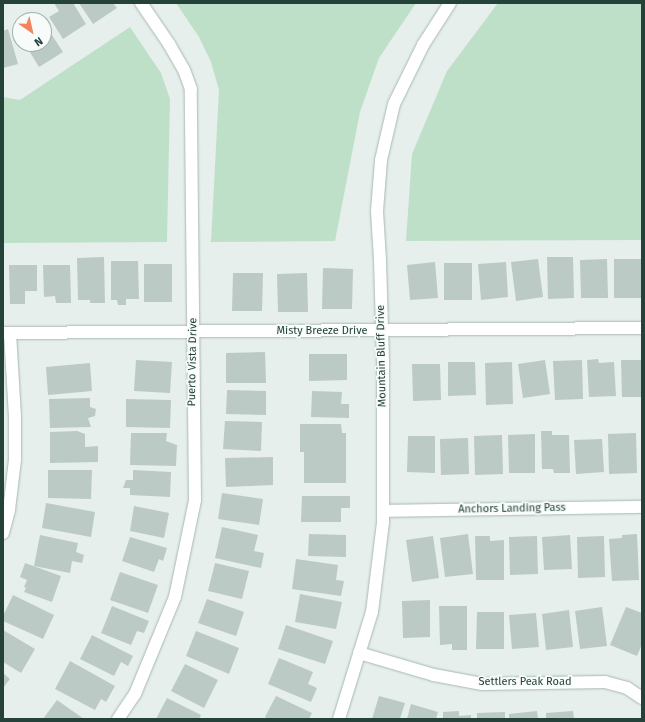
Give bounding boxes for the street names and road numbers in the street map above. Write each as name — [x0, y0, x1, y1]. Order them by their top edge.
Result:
street label: Mountain Bluff Drive — [375, 305, 389, 407]
street label: Puerto Vista Drive — [186, 317, 200, 407]
street label: Misty Breeze Drive — [277, 324, 367, 338]
street label: Anchors Landing Pass — [458, 501, 566, 517]
street label: Settlers Peak Road — [479, 675, 571, 689]

